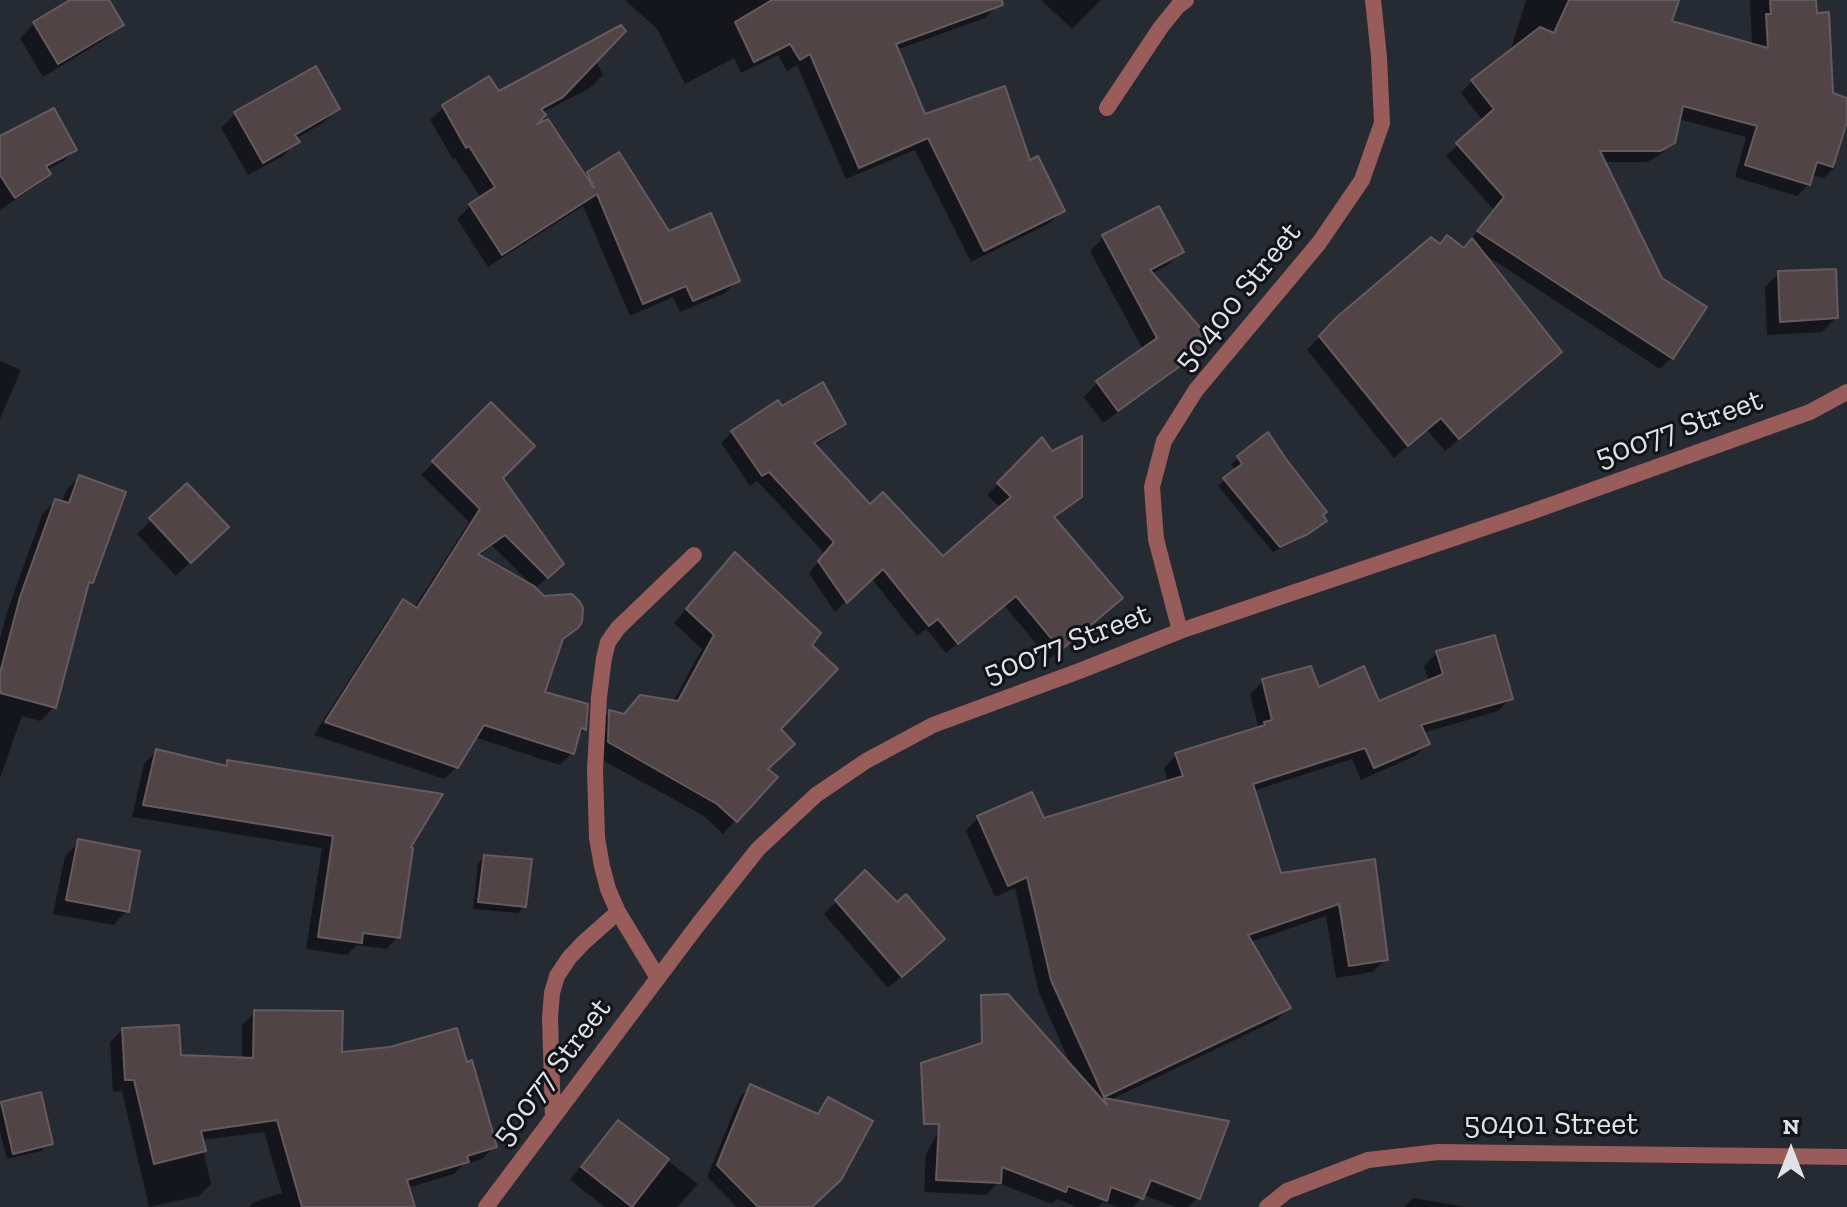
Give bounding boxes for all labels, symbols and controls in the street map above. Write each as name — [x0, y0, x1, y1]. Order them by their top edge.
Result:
street label: 50400 Street — [1166, 215, 1310, 379]
street label: 50077 Street — [1590, 381, 1768, 477]
street label: 50077 Street — [978, 595, 1156, 693]
street label: 50077 Street — [484, 991, 620, 1153]
street label: 50401 Street — [1464, 1106, 1638, 1144]
north arrow — [1751, 1111, 1831, 1191]
text: N — [1783, 1113, 1799, 1140]

